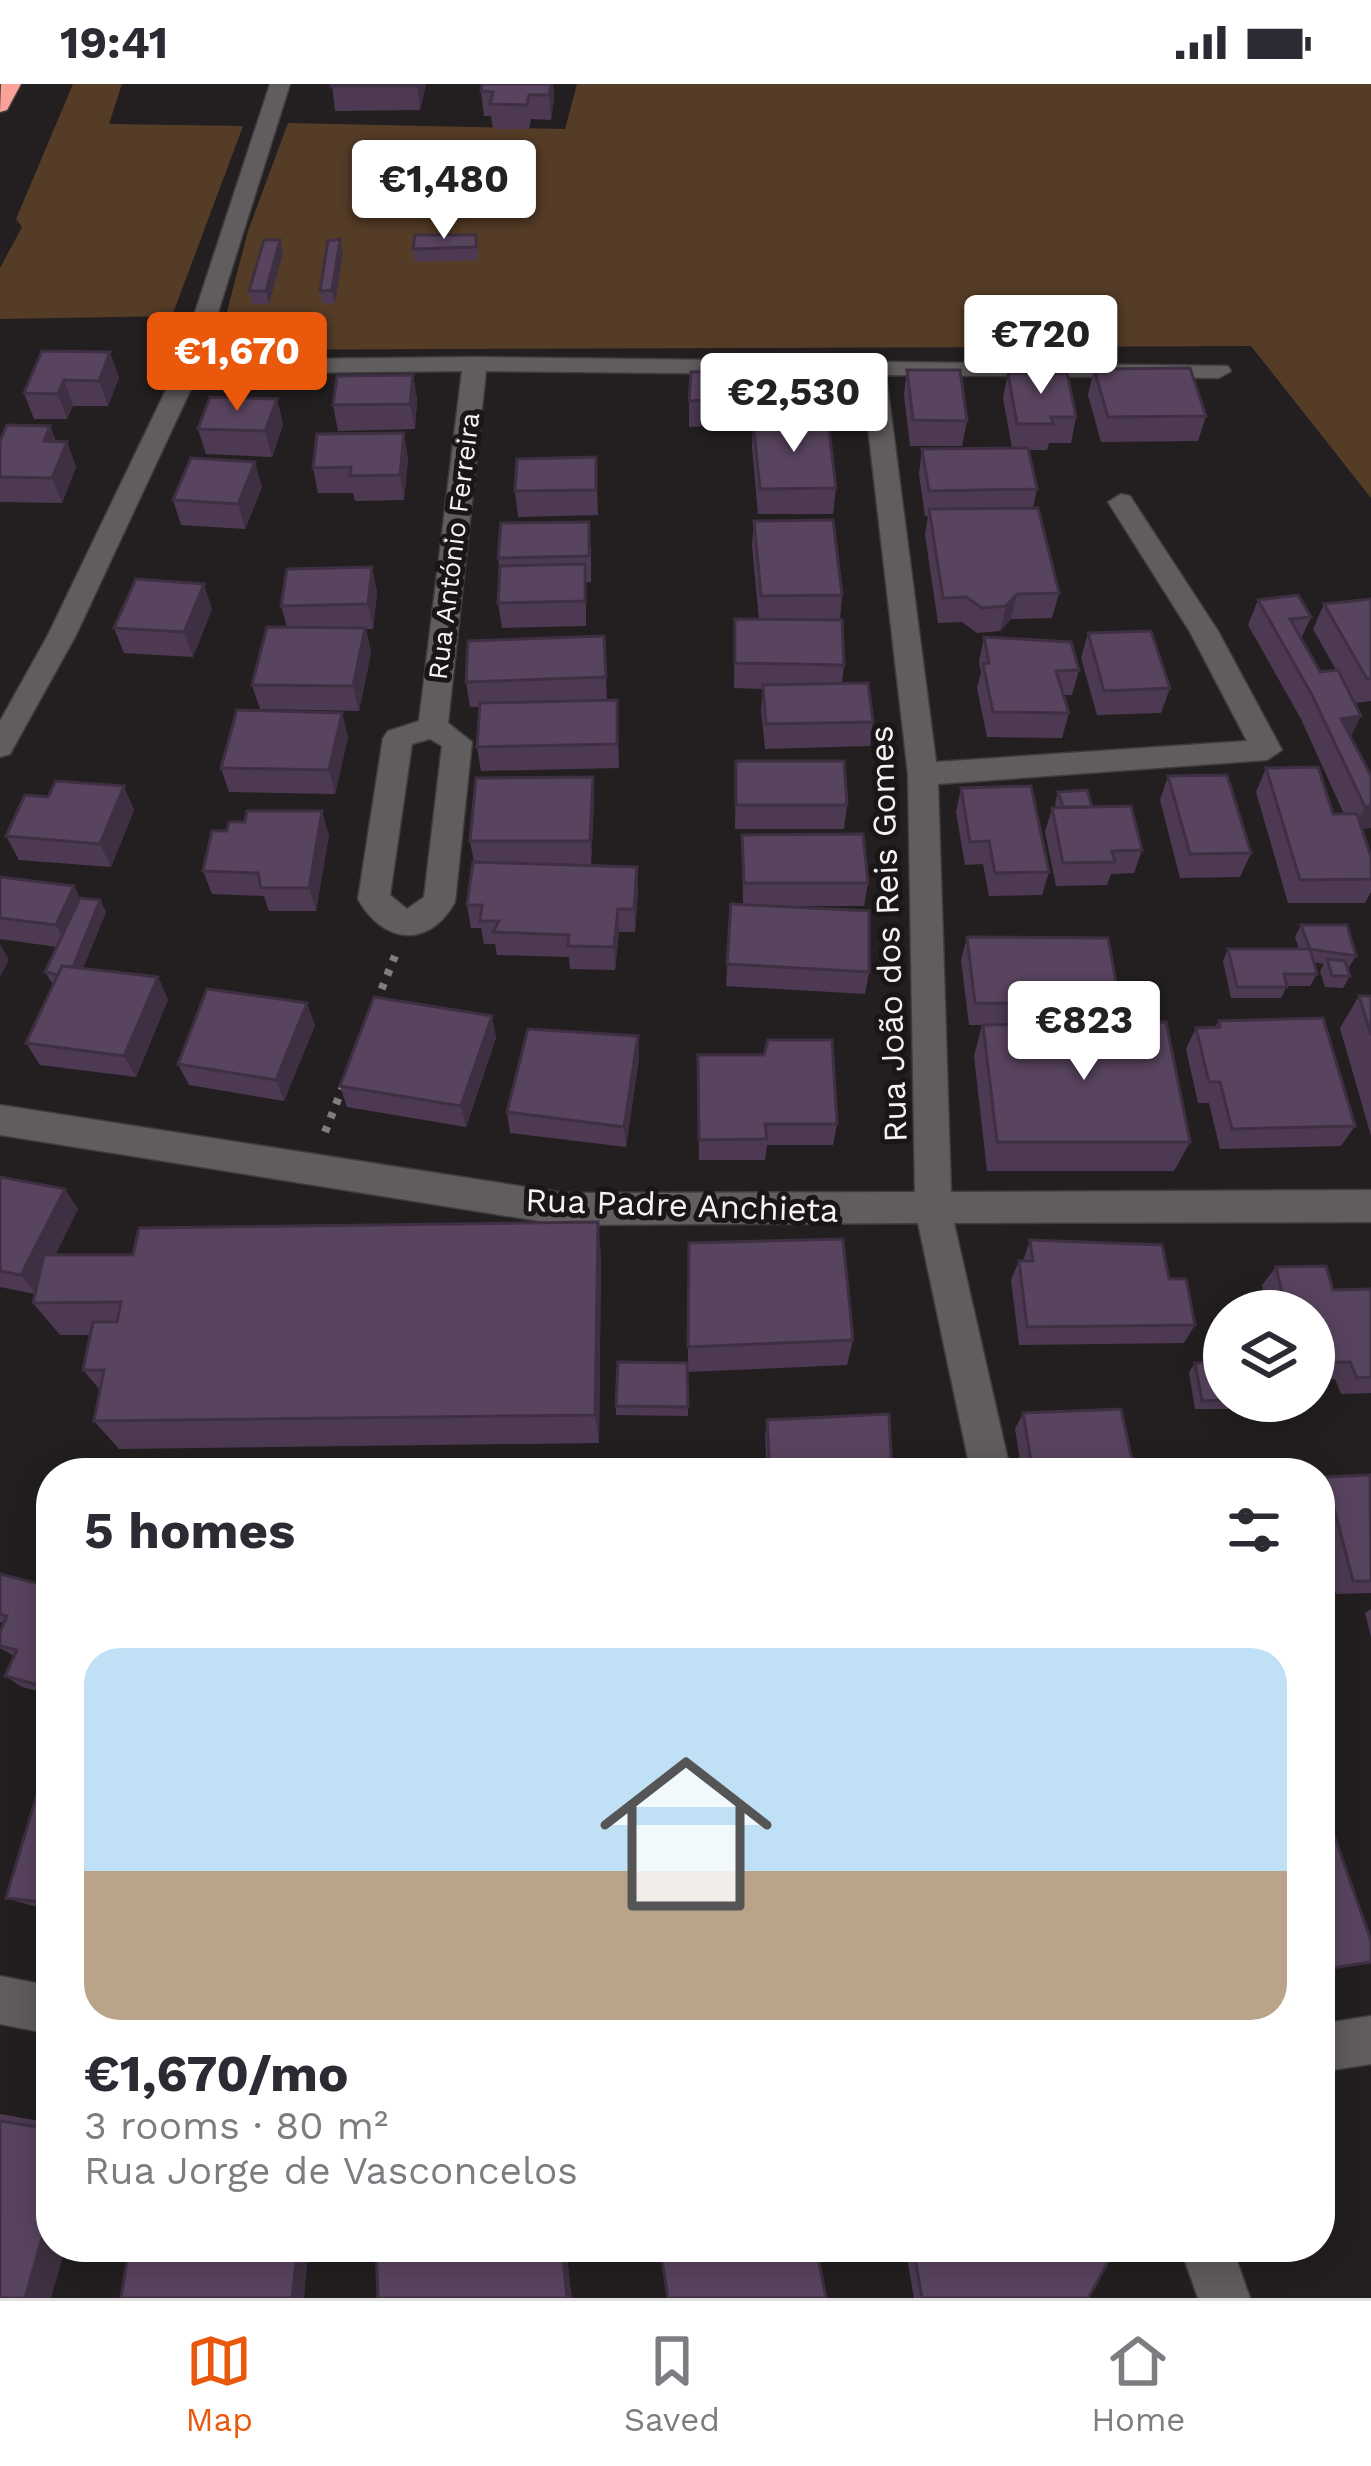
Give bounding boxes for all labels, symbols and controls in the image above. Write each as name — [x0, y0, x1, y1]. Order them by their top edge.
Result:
text: 19:41 — [60, 16, 168, 69]
pin: €1,480 — [346, 140, 542, 242]
text: €1,480 — [379, 156, 509, 201]
pin: €720 — [970, 295, 1112, 397]
text: €720 — [991, 311, 1091, 356]
pin: €1,670 — [139, 312, 335, 414]
text: €1,670 — [174, 328, 300, 373]
pin: €2,530 — [696, 353, 892, 455]
text: €2,530 — [728, 369, 860, 414]
street label: Rua António Ferreira — [422, 410, 486, 682]
street label: Rua João dos Reis Gomes — [861, 725, 915, 1143]
pin: €823 — [1013, 981, 1155, 1083]
text: €823 — [1035, 997, 1133, 1042]
street label: Rua Padre Anchieta — [525, 1180, 839, 1230]
map controls — [1203, 1290, 1335, 1422]
button: layers — [1203, 1290, 1335, 1422]
icon: filters — [1221, 1497, 1287, 1563]
text: 5 homes — [84, 1501, 295, 1560]
icon: home — [578, 1726, 794, 1942]
text: €1,670/mo — [84, 2044, 349, 2103]
text: 3 rooms · 80 m² — [84, 2103, 388, 2148]
text: Rua Jorge de Vasconcelos — [84, 2148, 578, 2193]
tab: Map — [186, 2328, 253, 2439]
tab: Saved — [624, 2328, 720, 2439]
tab: Home — [1091, 2328, 1185, 2439]

